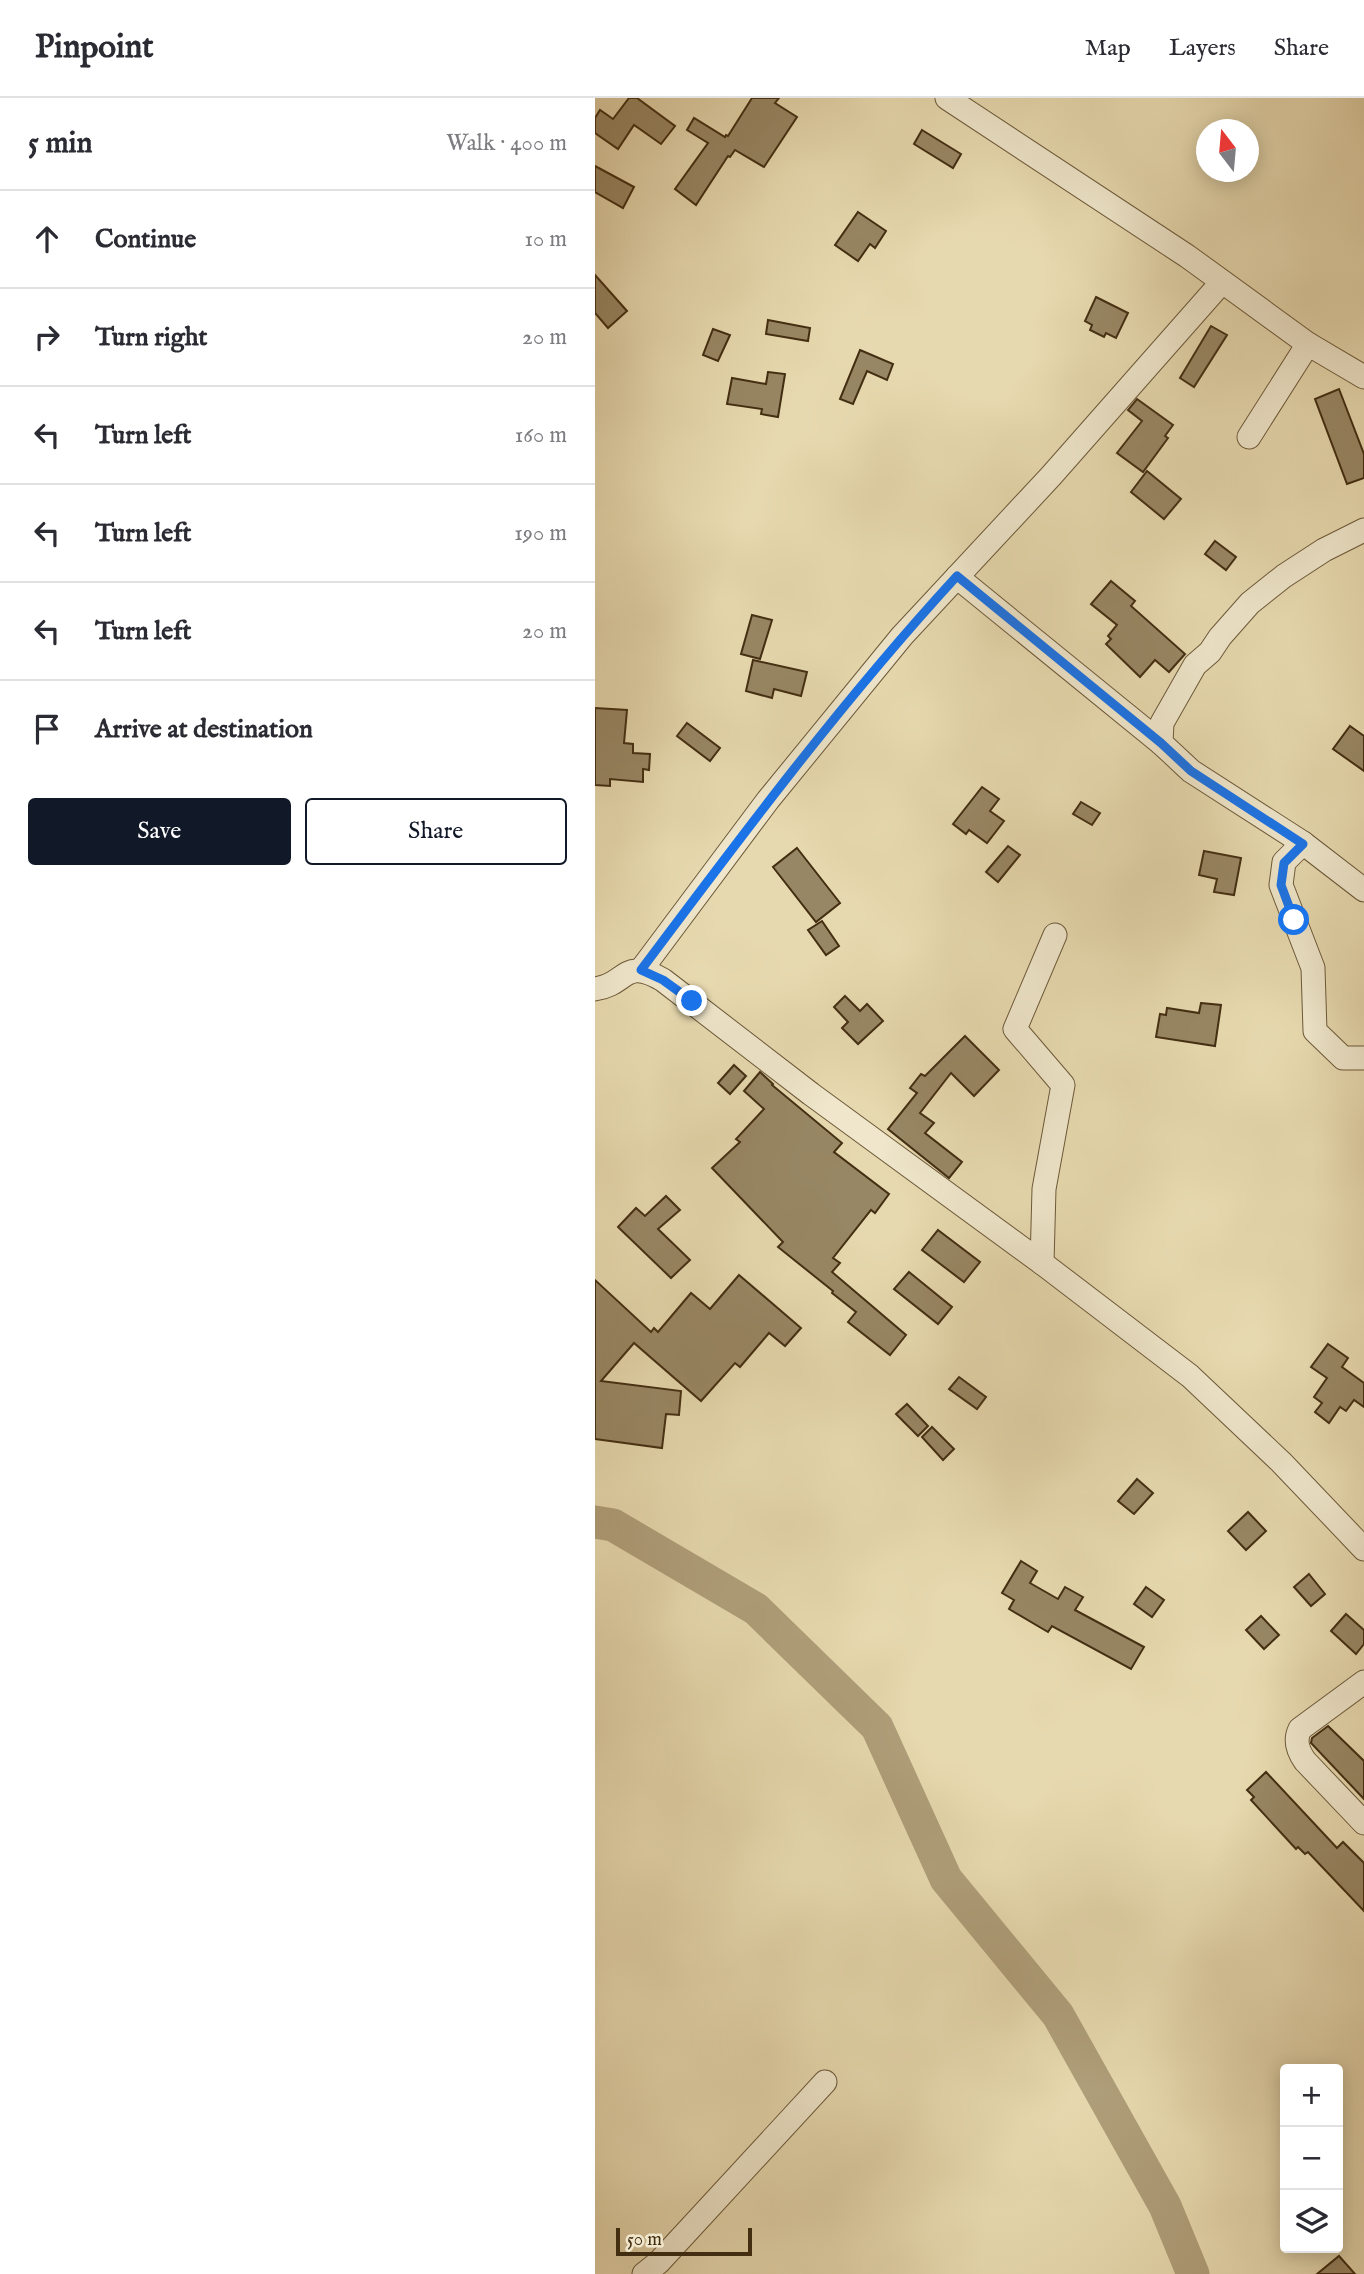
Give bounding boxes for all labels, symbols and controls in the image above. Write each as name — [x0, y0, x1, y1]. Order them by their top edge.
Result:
text: Pinpoint — [35, 27, 154, 69]
text: Map — [1085, 33, 1131, 64]
text: Layers — [1169, 33, 1236, 64]
text: Share — [1274, 33, 1329, 64]
north arrow — [1196, 119, 1259, 182]
text: 5 min — [28, 125, 93, 163]
text: Walk · 400 m — [446, 129, 567, 158]
icon: ahead — [28, 220, 66, 258]
text: Continue — [95, 223, 196, 256]
text: 10 m — [524, 225, 567, 254]
icon: right — [28, 318, 66, 356]
text: Turn right — [95, 321, 208, 354]
text: 20 m — [522, 323, 567, 352]
icon: left — [28, 416, 66, 454]
text: Turn left — [95, 419, 192, 452]
text: 160 m — [515, 421, 567, 450]
icon: left — [28, 514, 66, 552]
text: Turn left — [95, 517, 192, 550]
text: 190 m — [514, 519, 567, 548]
icon: left — [28, 612, 66, 650]
text: Turn left — [95, 615, 192, 648]
text: 20 m — [522, 617, 567, 646]
icon: arrive — [28, 710, 66, 748]
text: Arrive at destination — [95, 713, 313, 746]
button: Save — [28, 798, 291, 865]
button: Share — [305, 798, 567, 865]
route start — [1278, 904, 1309, 935]
route end — [676, 985, 707, 1016]
map controls — [1280, 2064, 1343, 2253]
button: + — [1280, 2064, 1343, 2127]
button: − — [1280, 2127, 1343, 2190]
button: layers — [1280, 2190, 1343, 2253]
scale bar — [616, 2225, 753, 2257]
text: 50 m — [627, 2228, 662, 2252]

